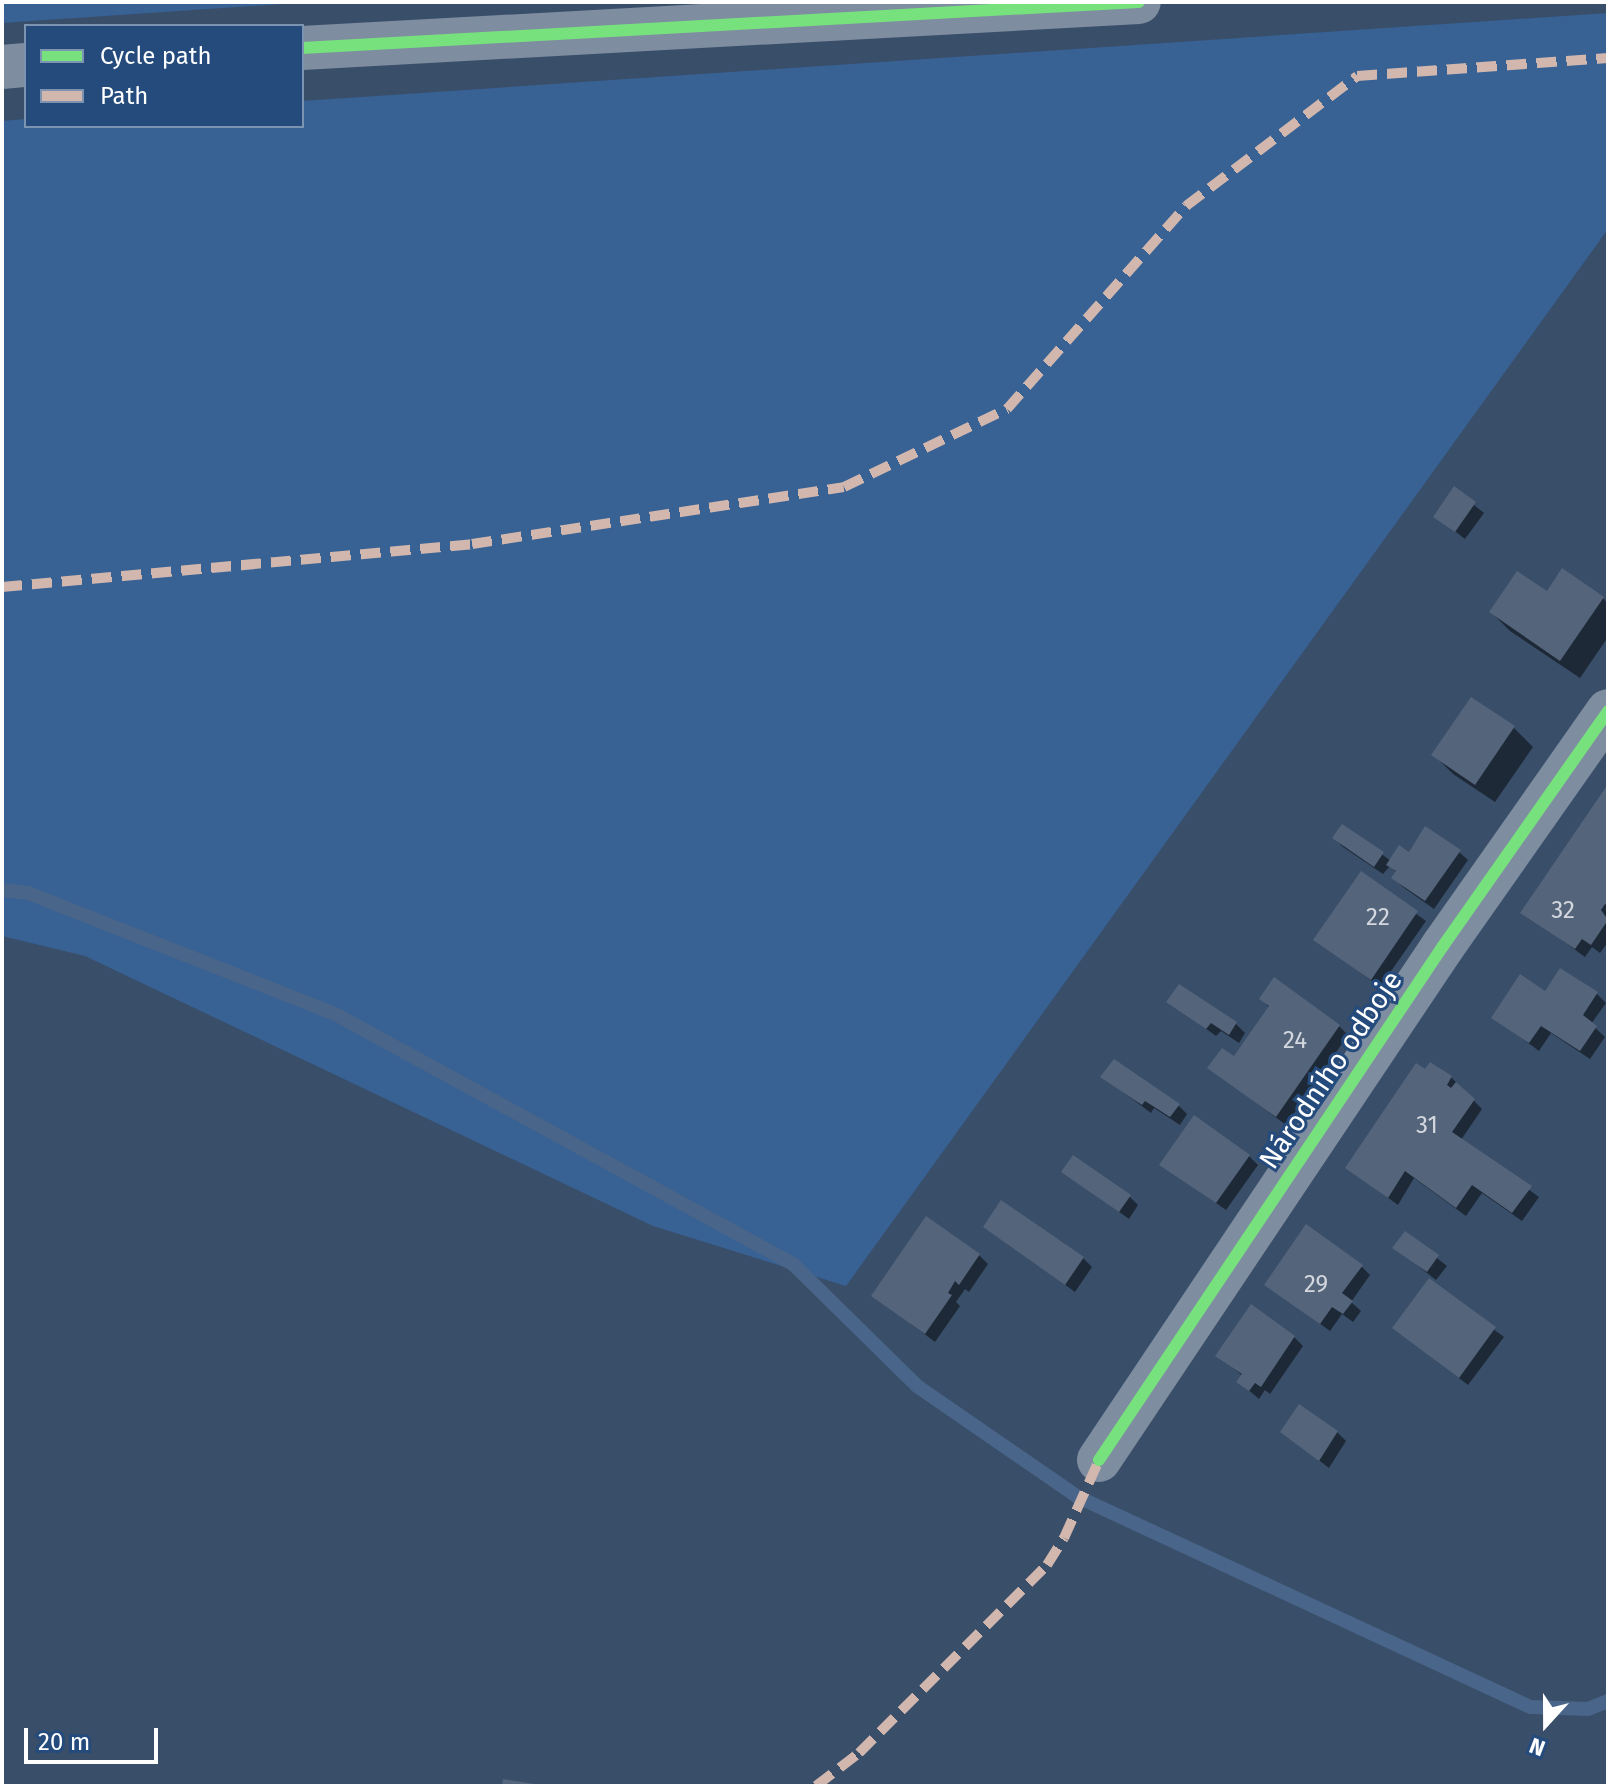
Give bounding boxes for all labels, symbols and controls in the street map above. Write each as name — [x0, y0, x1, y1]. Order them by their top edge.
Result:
legend — [24, 24, 304, 128]
text: Cycle path — [100, 42, 212, 70]
text: Path — [100, 82, 148, 110]
house number: 32 — [1551, 897, 1575, 925]
house number: 22 — [1366, 904, 1390, 932]
street label: Národního odboje — [1252, 965, 1410, 1175]
house number: 24 — [1283, 1027, 1307, 1055]
house number: 31 — [1416, 1112, 1438, 1140]
house number: 29 — [1304, 1271, 1328, 1299]
north arrow — [1506, 1684, 1586, 1764]
scale bar — [28, 1712, 162, 1762]
text: 20 m — [38, 1728, 90, 1756]
text: N — [1526, 1732, 1549, 1762]

